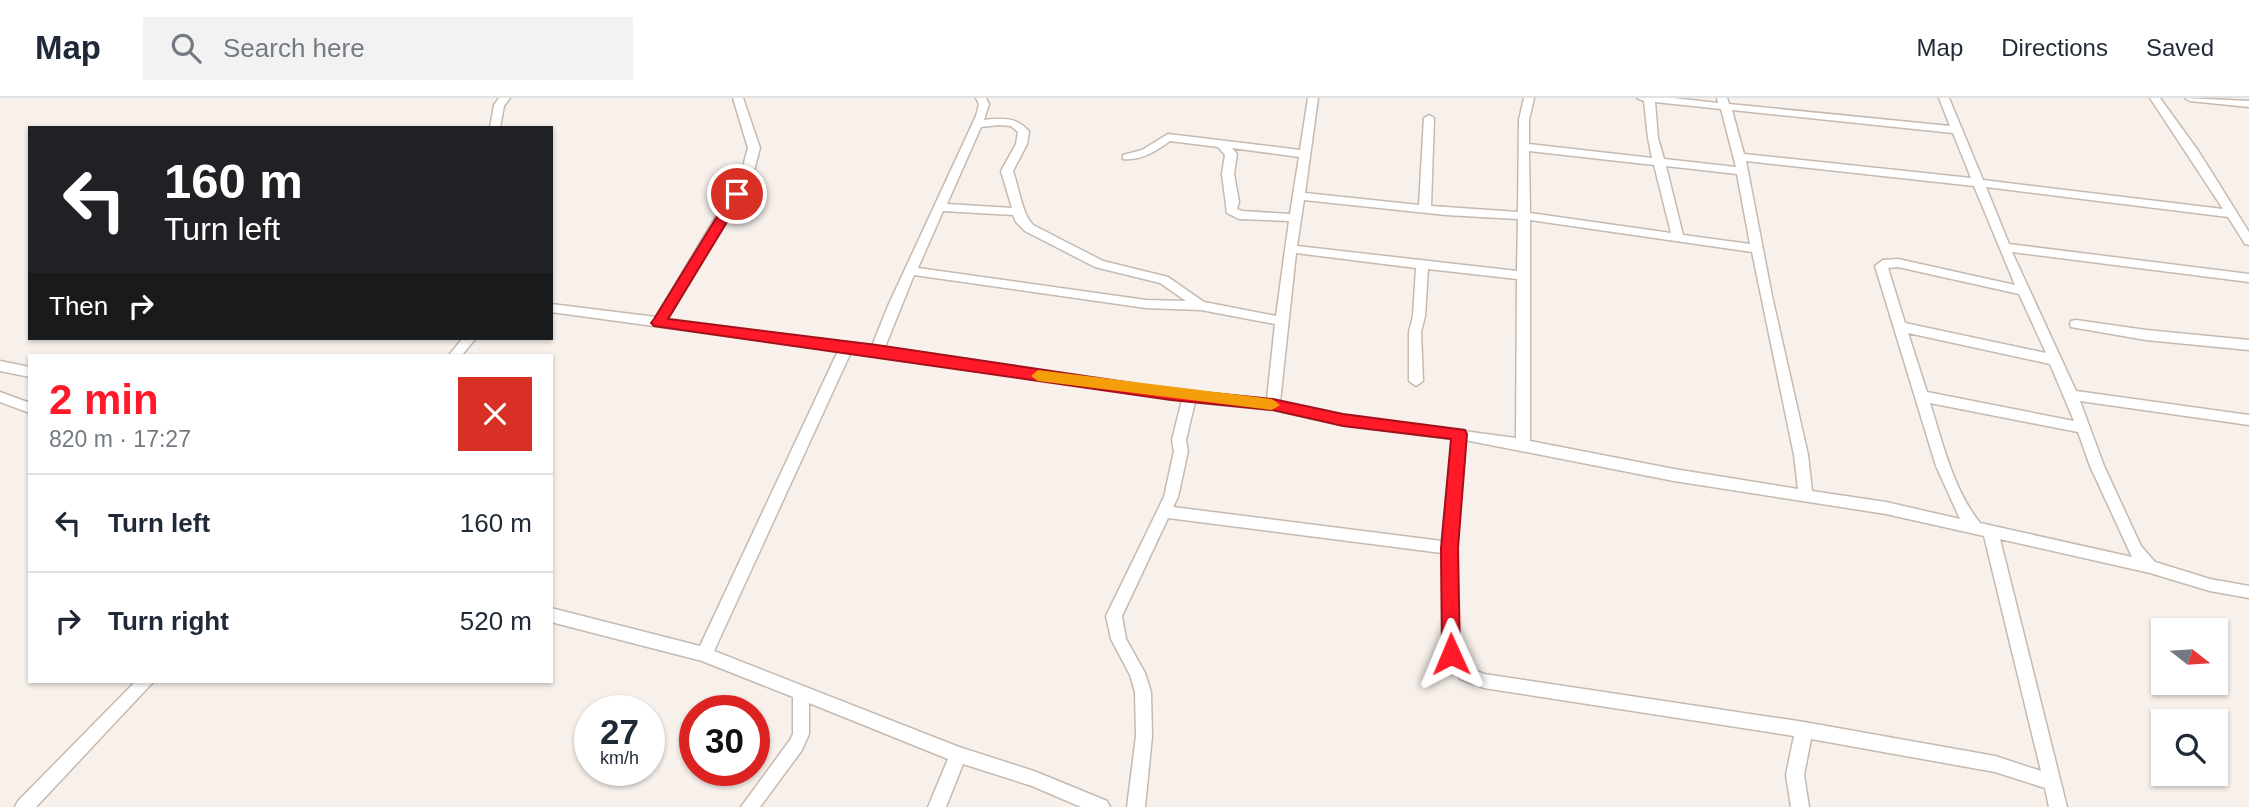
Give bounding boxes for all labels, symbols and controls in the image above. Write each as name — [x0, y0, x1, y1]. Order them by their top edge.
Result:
search box — [143, 17, 633, 80]
text: Map — [35, 29, 101, 66]
icon: search — [167, 29, 205, 67]
text: Search here — [223, 33, 365, 63]
text: Map — [1917, 34, 1963, 61]
text: Directions — [2001, 34, 2108, 61]
text: Saved — [2146, 34, 2214, 61]
icon: left — [49, 154, 140, 245]
text: 160 m — [164, 154, 303, 208]
pin — [707, 164, 767, 224]
icon: arrive — [718, 175, 756, 213]
text: Turn left — [164, 211, 280, 247]
icon: right — [122, 287, 160, 325]
text: Then — [49, 291, 108, 321]
text: 2 min — [49, 376, 159, 423]
button: close — [458, 377, 532, 451]
text: 820 m · 17:27 — [49, 426, 191, 452]
icon: left — [49, 504, 87, 542]
text: Turn left — [108, 508, 210, 538]
text: 160 m — [460, 508, 532, 538]
icon: right — [49, 602, 87, 640]
text: Turn right — [108, 606, 229, 636]
text: 520 m — [460, 606, 532, 636]
position arrow — [1414, 617, 1488, 691]
north arrow — [2151, 618, 2228, 695]
map controls — [2151, 618, 2228, 786]
speed limit sign: 30 — [679, 695, 770, 786]
button: search — [2151, 709, 2228, 786]
text: 27 — [600, 712, 639, 751]
text: km/h — [600, 748, 639, 768]

